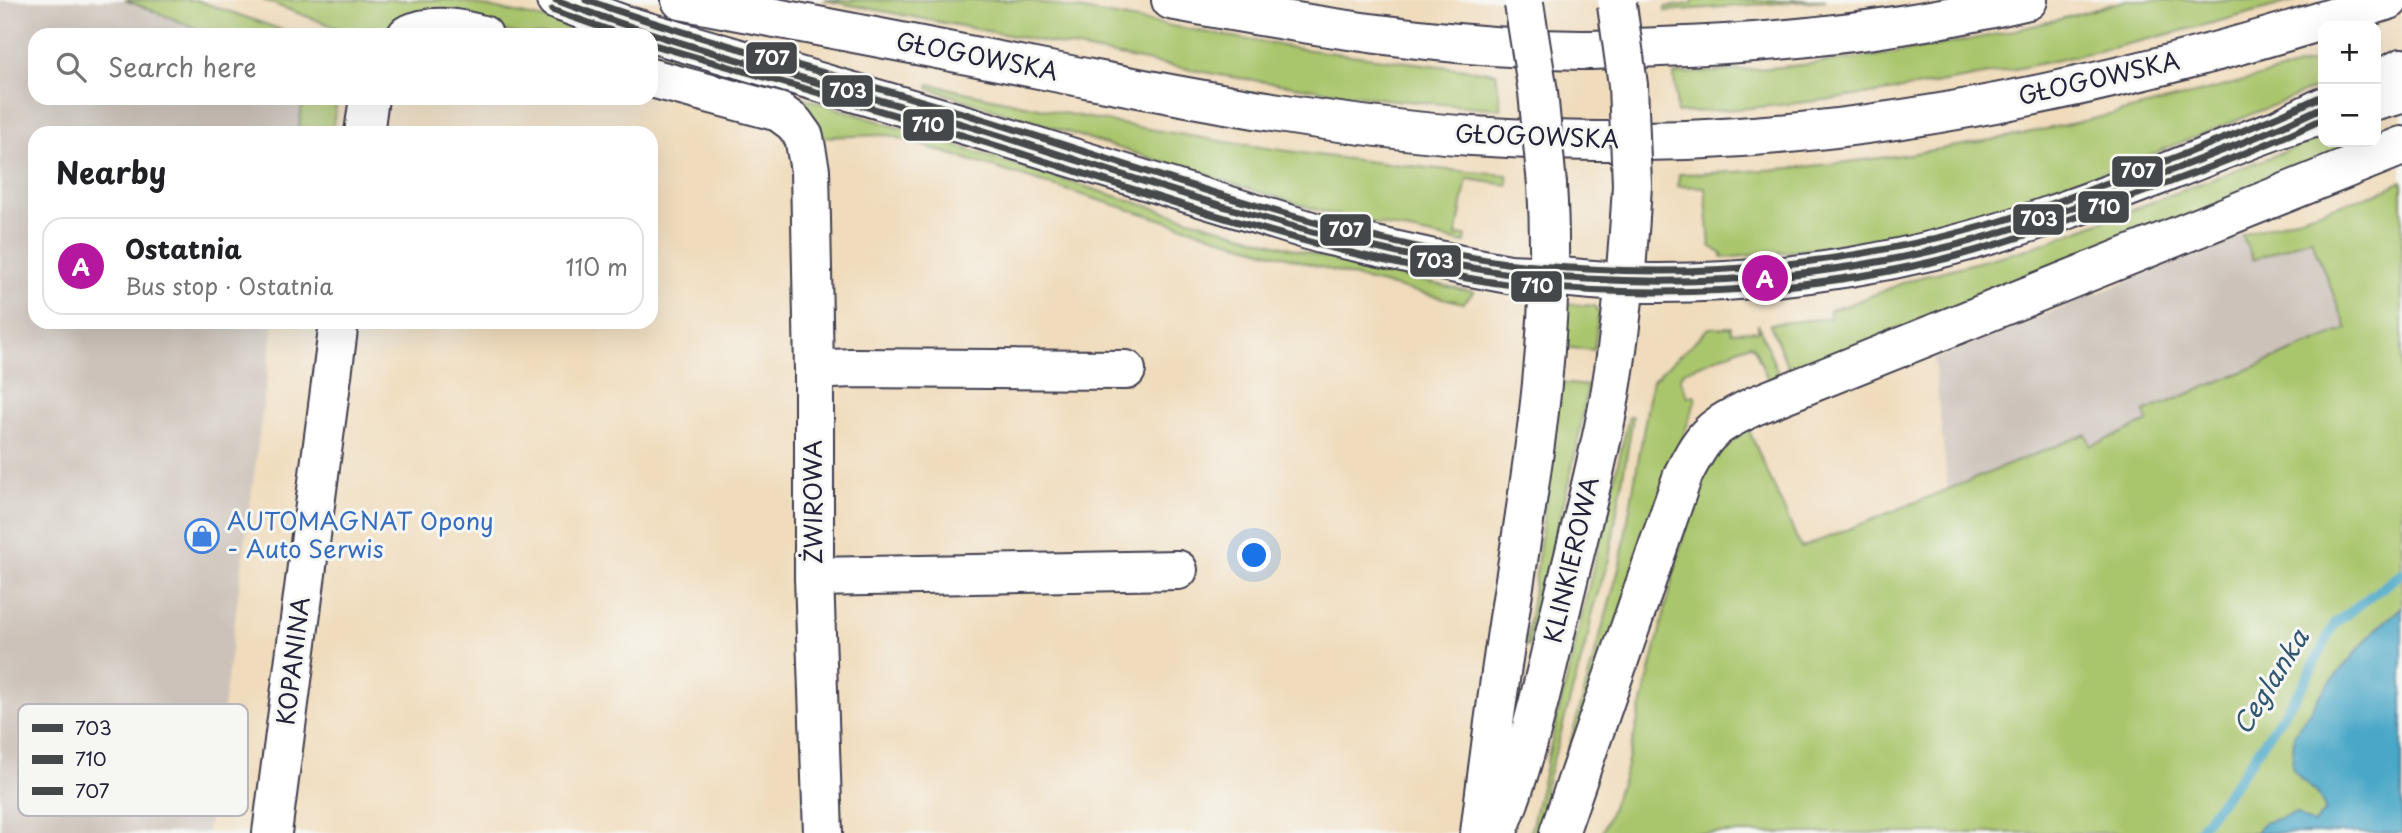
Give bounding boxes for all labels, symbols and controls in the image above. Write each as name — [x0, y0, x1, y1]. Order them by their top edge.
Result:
map controls — [2318, 21, 2381, 147]
button: + — [2318, 21, 2381, 84]
street label: GŁOGOWSKA — [893, 22, 1061, 88]
search box — [28, 28, 658, 105]
line badge: 707 — [745, 41, 798, 75]
street label: GŁOGOWSKA — [2014, 41, 2183, 113]
text: 707 — [754, 43, 790, 71]
text: Search here — [108, 47, 257, 86]
icon: search — [52, 48, 90, 86]
line badge: 703 — [821, 74, 874, 108]
text: 703 — [829, 76, 867, 104]
button: − — [2318, 84, 2381, 147]
line badge: 710 — [902, 108, 955, 142]
text: 710 — [912, 110, 944, 138]
street label: GŁOGOWSKA — [1454, 114, 1620, 156]
text: Nearby — [56, 149, 166, 194]
line badge: 707 — [2111, 155, 2164, 188]
text: 707 — [2120, 156, 2156, 184]
line badge: 710 — [2077, 190, 2130, 224]
text: 710 — [2088, 192, 2120, 220]
line badge: 703 — [2012, 203, 2065, 236]
text: 703 — [2020, 204, 2058, 232]
line badge: 707 — [1319, 213, 1372, 247]
text: 707 — [1328, 215, 1364, 243]
text: Ostatnia — [125, 229, 242, 268]
line badge: 703 — [1409, 244, 1462, 278]
text: 703 — [1416, 246, 1454, 274]
text: A — [72, 249, 90, 284]
text: 110 m — [566, 249, 628, 284]
pin: A — [1742, 252, 1788, 304]
text: Bus stop · Ostatnia — [125, 268, 333, 303]
line badge: 710 — [1510, 270, 1563, 303]
text: 710 — [1521, 271, 1553, 299]
street label: ŻWIROWA — [794, 440, 830, 564]
street label: KLINKIEROWA — [1533, 473, 1607, 646]
place label: AUTOMAGNAT Opony - Auto Serwis — [227, 502, 494, 566]
shop icon: AUTOMAGNAT Opony - Auto Serwis — [183, 517, 221, 555]
your location — [1237, 538, 1271, 572]
street label: KOPANINA — [266, 595, 318, 727]
water label: Ceglanka — [2222, 620, 2318, 742]
legend — [18, 704, 248, 816]
text: 703 — [75, 713, 112, 741]
text: 710 — [75, 744, 107, 772]
text: 707 — [75, 776, 110, 804]

